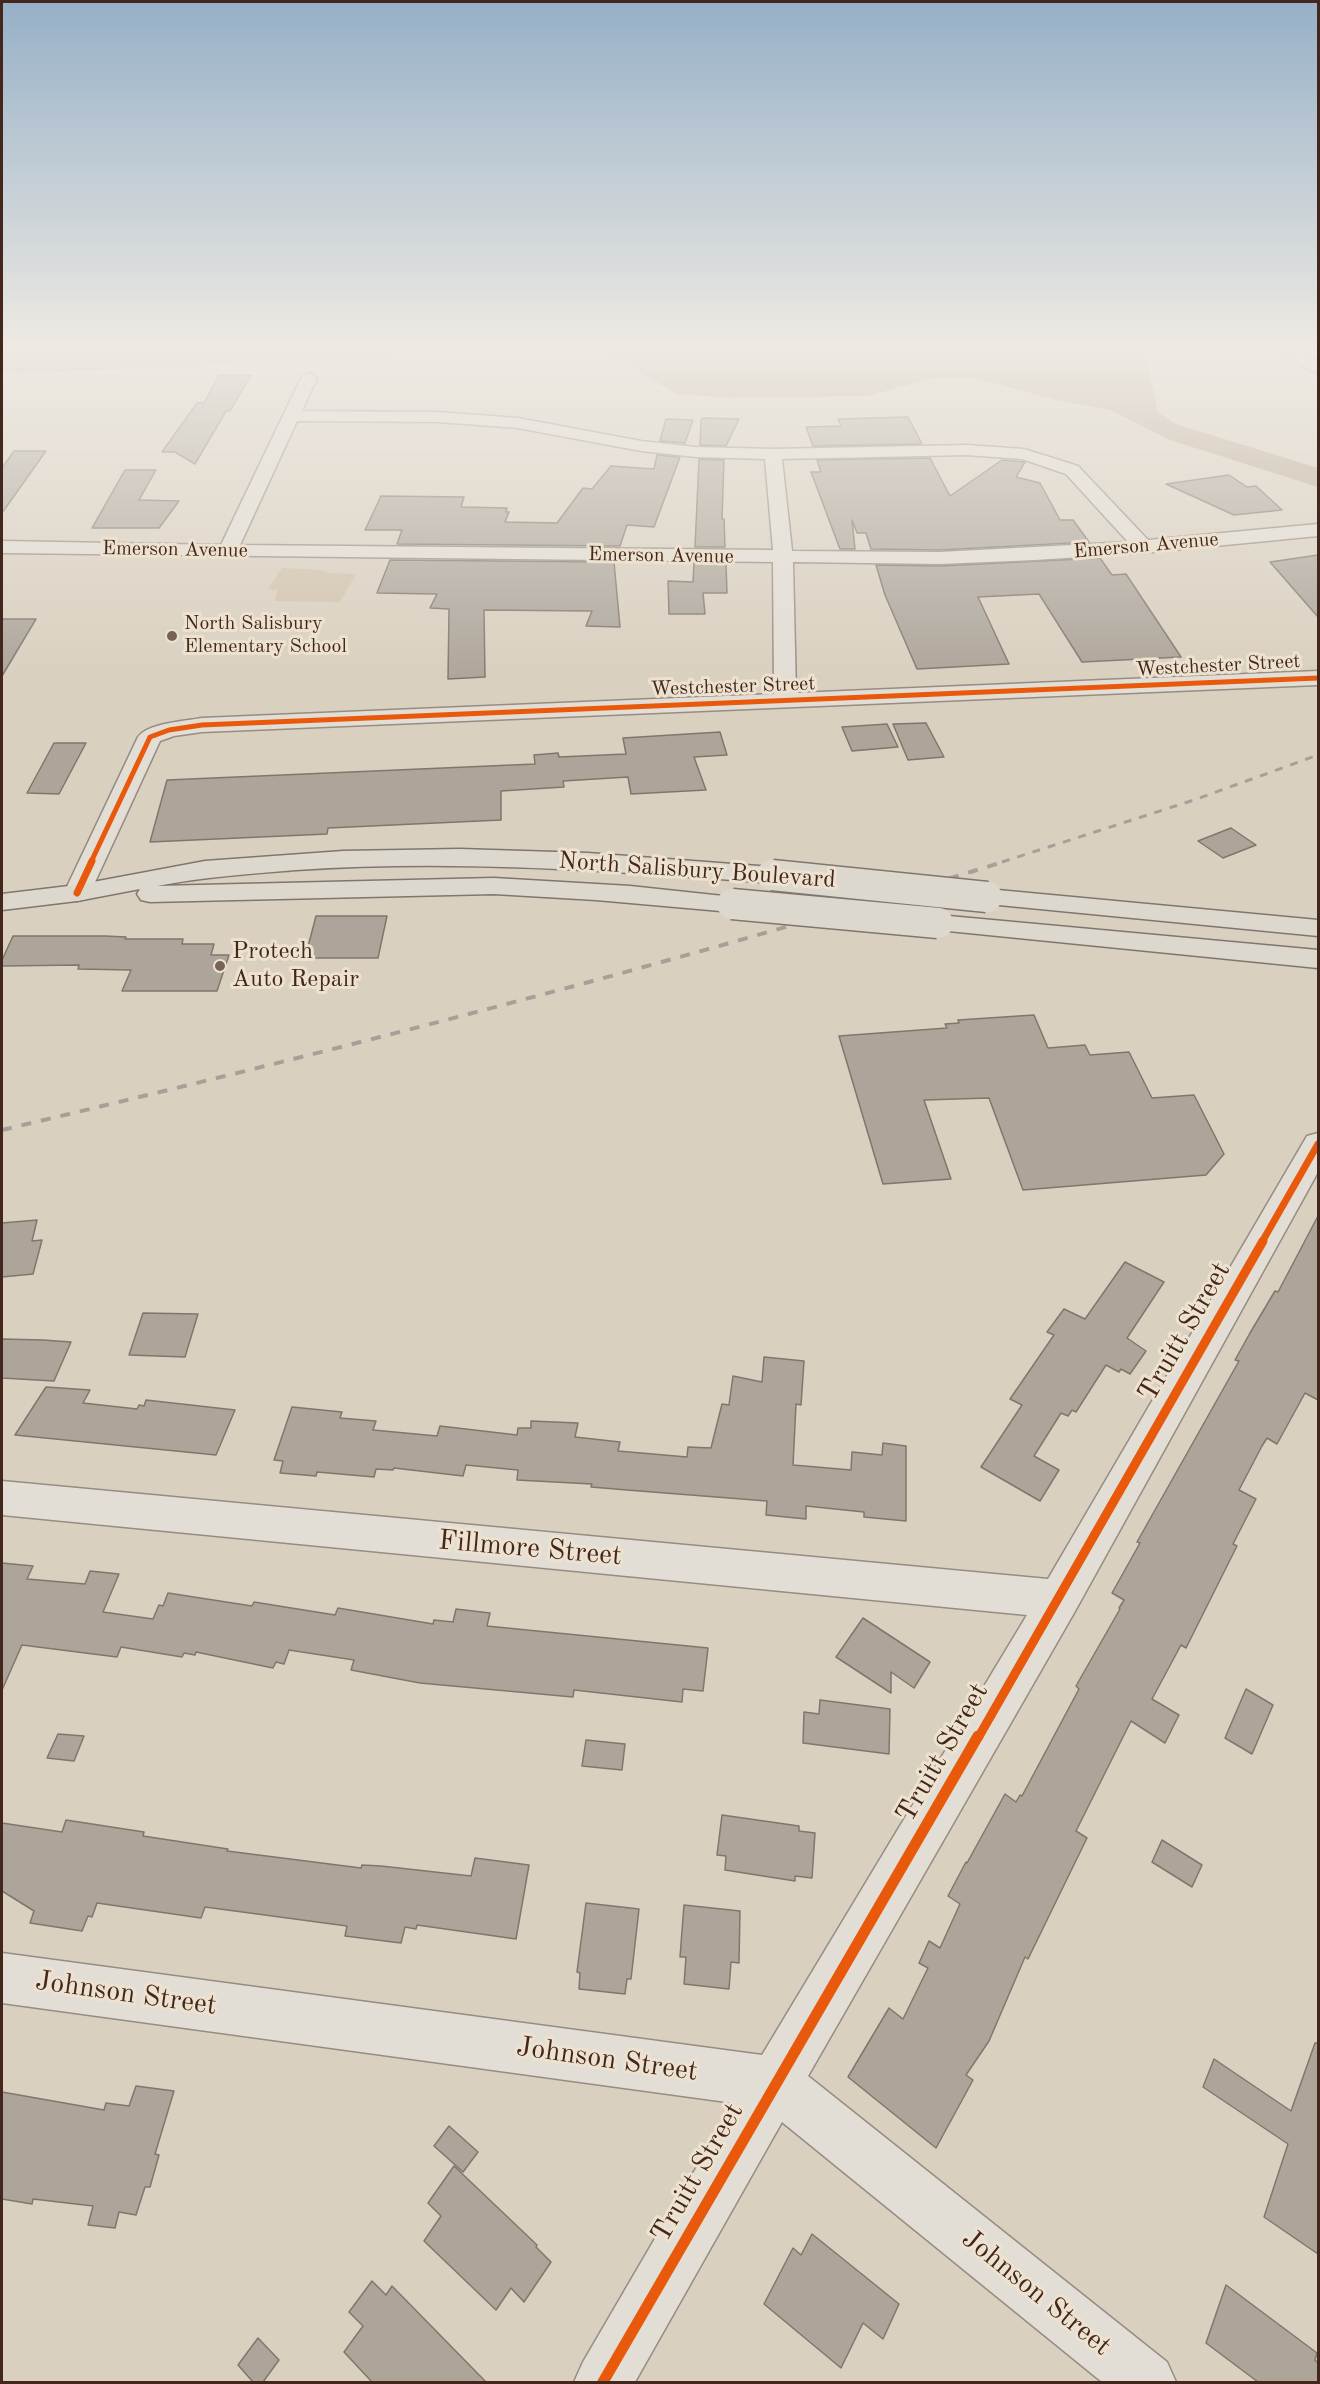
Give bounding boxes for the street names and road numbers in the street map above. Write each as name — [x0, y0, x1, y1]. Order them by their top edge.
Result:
street label: Emerson Avenue — [1072, 528, 1220, 564]
street label: Emerson Avenue — [102, 537, 248, 563]
street label: Emerson Avenue — [588, 543, 734, 569]
street label: Westchester Street — [1135, 650, 1301, 682]
street label: Westchester Street — [650, 672, 816, 702]
street label: North Salisbury Boulevard — [557, 847, 837, 895]
street label: Truitt Street — [1132, 1256, 1238, 1408]
street label: Fillmore Street — [437, 1524, 623, 1574]
street label: Truitt Street — [890, 1677, 996, 1829]
street label: Johnson Street — [33, 1965, 219, 2023]
street label: Johnson Street — [514, 2031, 700, 2089]
street label: Truitt Street — [645, 2097, 751, 2249]
street label: Johnson Street — [954, 2222, 1118, 2364]

